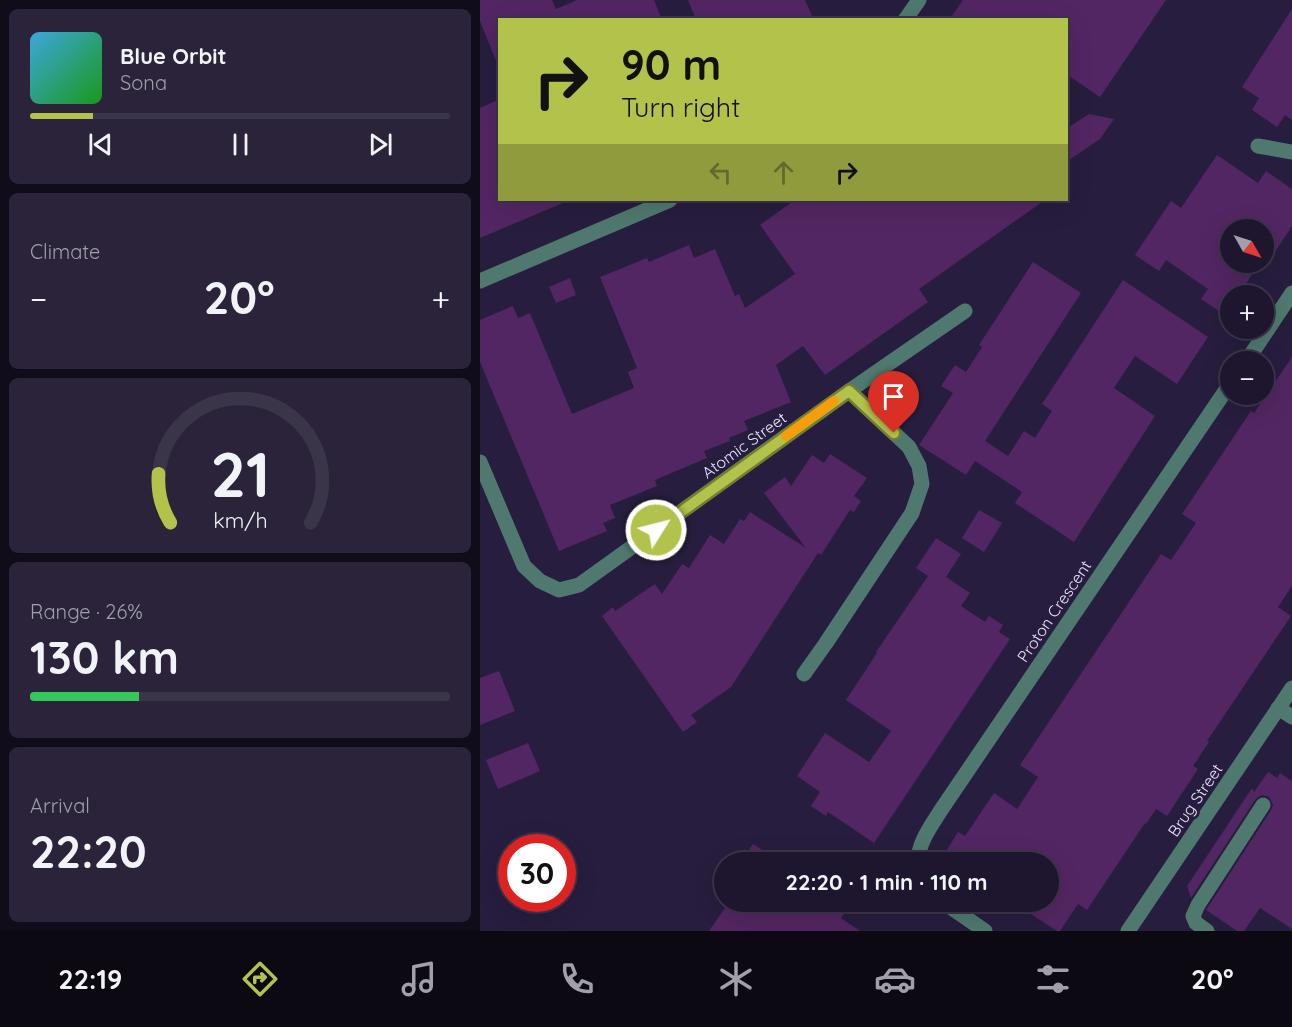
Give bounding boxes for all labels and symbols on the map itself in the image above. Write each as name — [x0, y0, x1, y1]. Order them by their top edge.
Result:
north arrow — [1220, 219, 1274, 273]
pin — [868, 371, 919, 433]
street label: Atomic Street — [698, 408, 790, 482]
position arrow — [624, 498, 688, 562]
street label: Proton Crescent — [1013, 556, 1095, 666]
street label: Brug Street — [1163, 760, 1227, 840]
speed limit sign: 30 — [498, 834, 576, 912]

